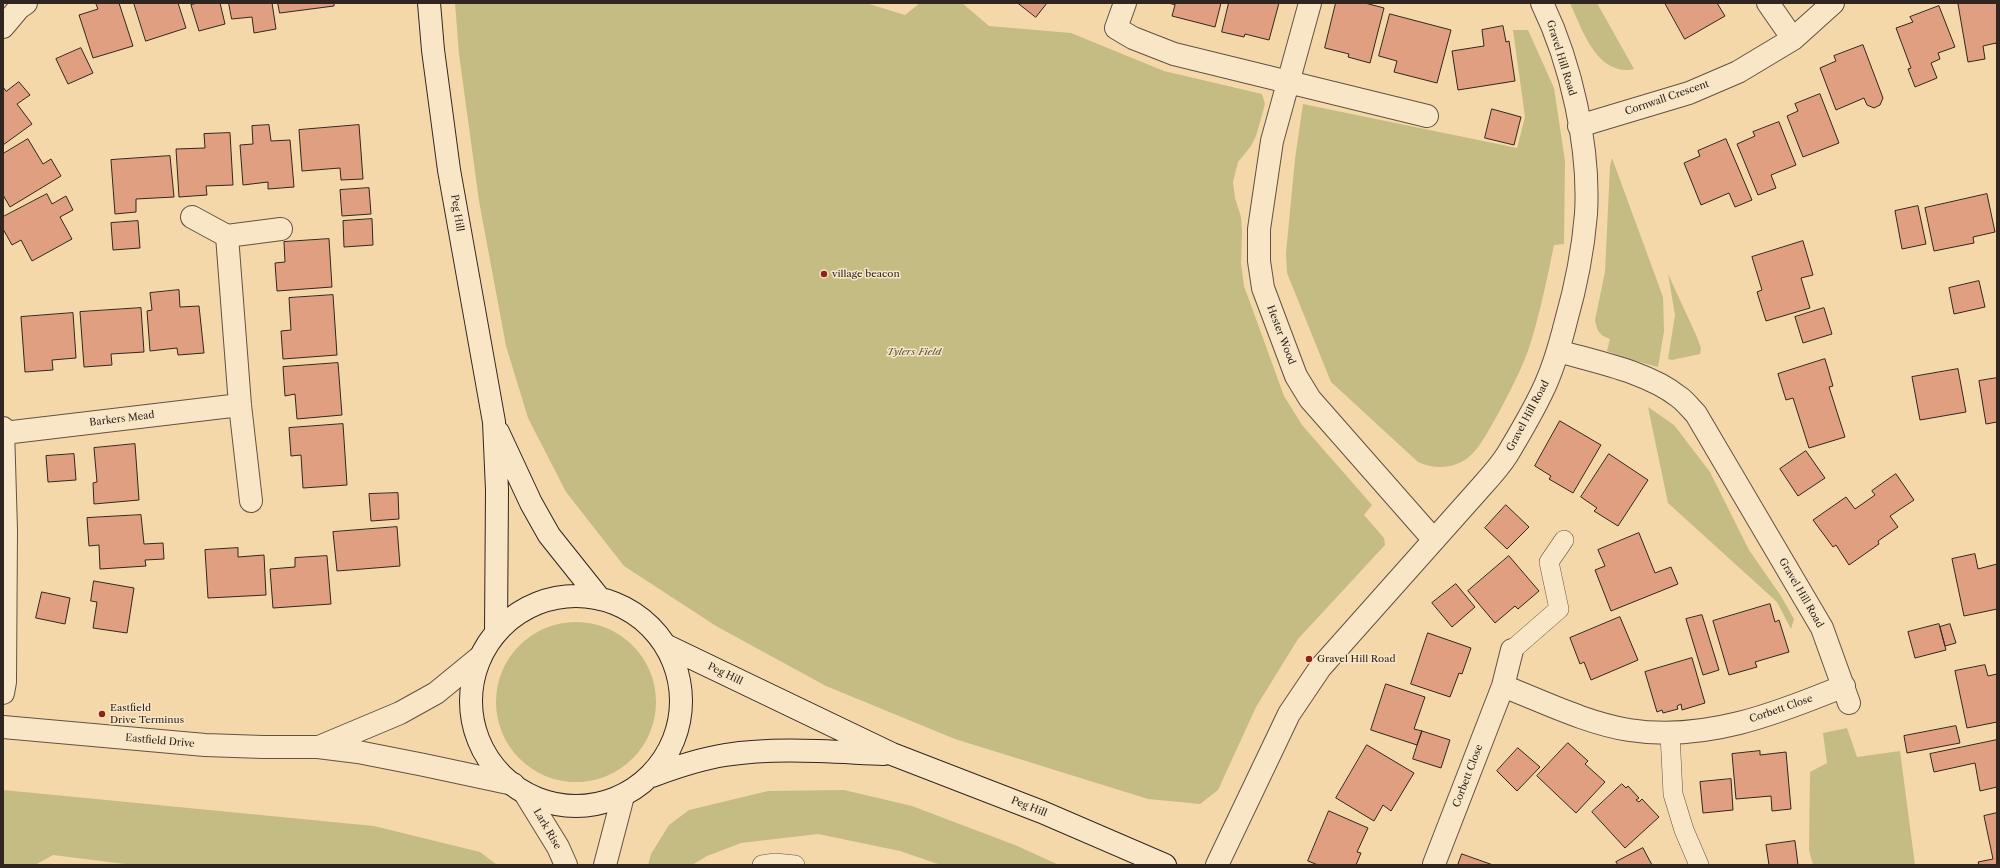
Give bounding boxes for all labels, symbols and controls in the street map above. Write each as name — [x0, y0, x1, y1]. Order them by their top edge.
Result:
street label: Gravel Hill Road — [1544, 19, 1578, 97]
street label: Cornwall Crescent — [1623, 78, 1711, 118]
street label: Peg Hill — [448, 194, 466, 232]
place label: village beacon — [832, 268, 900, 280]
marker: village beacon — [819, 269, 829, 279]
street label: Hester Wood — [1264, 304, 1298, 366]
park label: Tylers Field — [887, 346, 941, 358]
street label: Gravel Hill Road — [1504, 379, 1552, 453]
street label: Barkers Mead — [89, 409, 155, 429]
street label: Gravel Hill Road — [1776, 556, 1826, 630]
place label: Gravel Hill Road — [1317, 653, 1396, 665]
marker: Gravel Hill Road — [1304, 654, 1314, 664]
street label: Peg Hill — [706, 660, 744, 688]
street label: Corbett Close — [1748, 693, 1814, 725]
place label: Eastfield Drive Terminus — [110, 702, 184, 726]
marker: Eastfield Drive Terminus — [97, 709, 107, 719]
street label: Eastfield Drive — [125, 732, 195, 750]
street label: Corbett Close — [1451, 743, 1485, 809]
street label: Peg Hill — [1009, 794, 1049, 820]
street label: Lark Rise — [531, 807, 563, 851]

